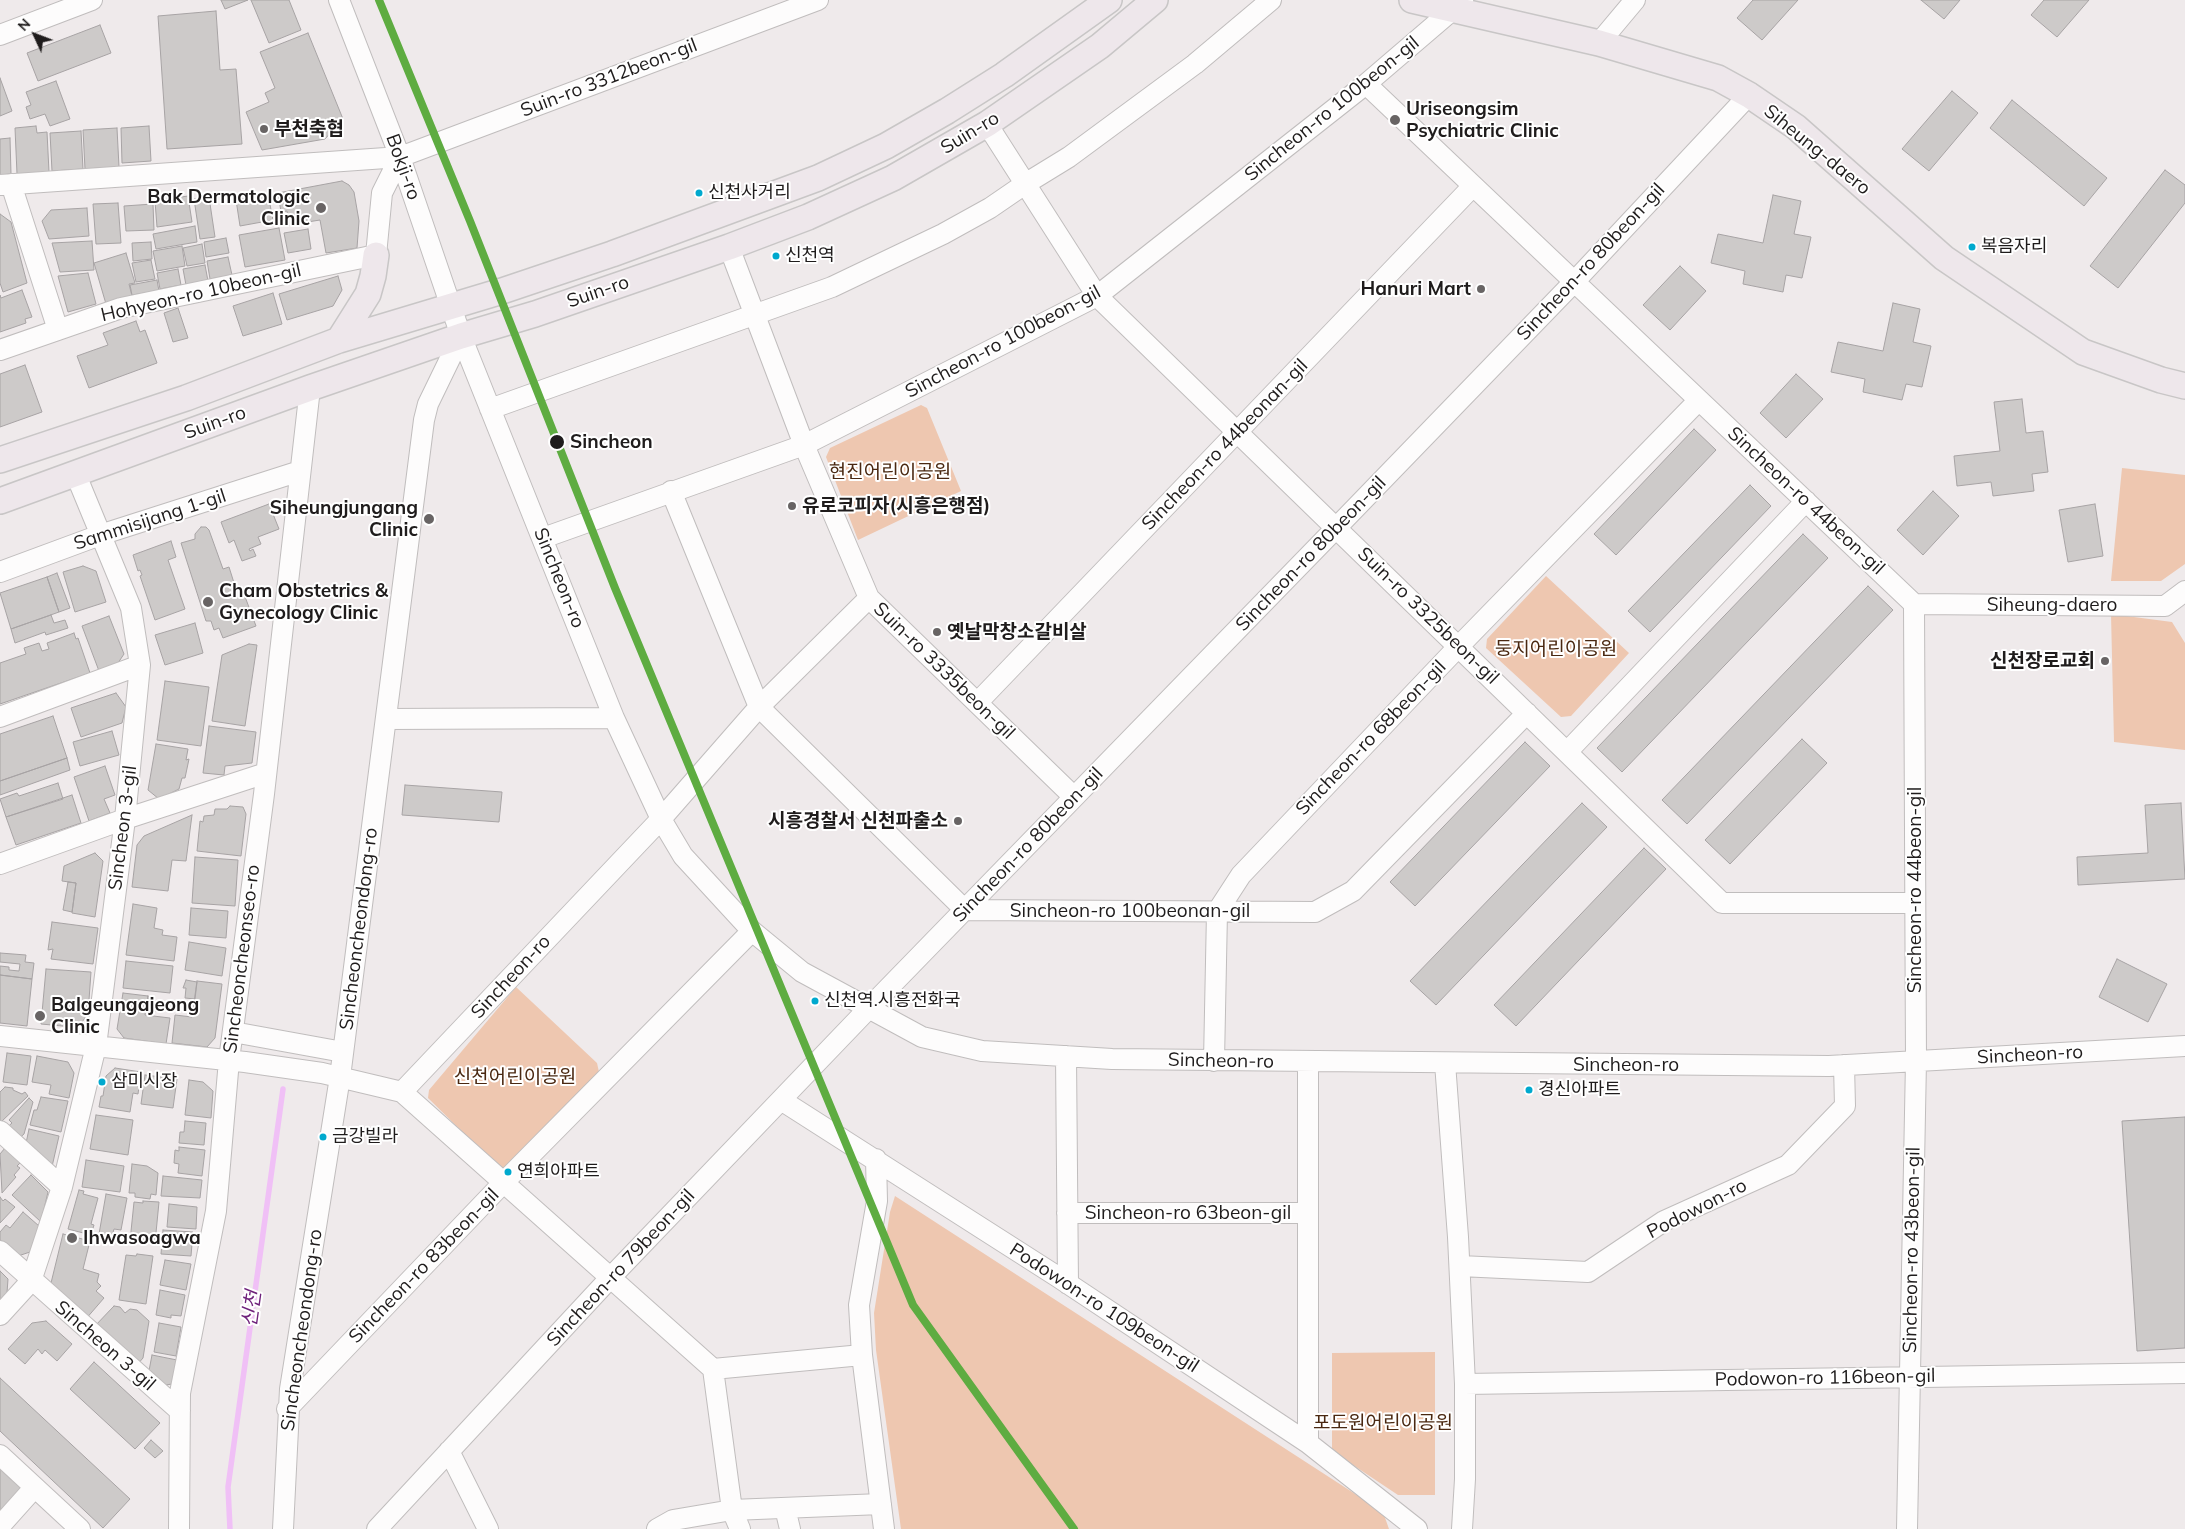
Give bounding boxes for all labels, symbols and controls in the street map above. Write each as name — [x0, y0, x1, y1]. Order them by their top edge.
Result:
north arrow — [10, 10, 60, 60]
text: N — [14, 15, 34, 35]
street label: Sincheon-ro 100beon-gil — [1240, 32, 1424, 186]
street label: Suin-ro 3312beon-gil — [517, 34, 701, 122]
place label: Uriseongsim Psychiatric Clinic — [1406, 98, 1559, 142]
street label: Siheung-daero — [1759, 100, 1875, 200]
street label: Suin-ro — [937, 107, 1003, 159]
marker: Uriseongsim Psychiatric Clinic — [1388, 113, 1402, 127]
place label: 부천축협 — [274, 118, 344, 140]
marker: 부천축협 — [258, 123, 270, 135]
street label: Bokji-ro — [381, 131, 425, 203]
street label: Sincheon-ro 80beon-gil — [1512, 179, 1670, 345]
place label: 신천사거리 — [708, 182, 791, 204]
place label: Bak Dermatologic Clinic — [147, 186, 310, 230]
marker: 신천사거리 — [694, 188, 704, 198]
marker: Bak Dermatologic Clinic — [314, 201, 328, 215]
place label: 복음자리 — [1981, 236, 2047, 258]
marker: 복음자리 — [1967, 242, 1977, 252]
place label: 신천역 — [785, 245, 835, 267]
marker: 신천역 — [771, 251, 781, 261]
street label: Hohyeon-ro 10beon-gil — [99, 259, 303, 327]
street label: Suin-ro — [564, 271, 632, 313]
place label: Hanuri Mart — [1361, 278, 1471, 300]
street label: Sincheon-ro 100beon-gil — [901, 281, 1105, 403]
marker: Hanuri Mart — [1475, 283, 1487, 295]
street label: Sincheon-ro 44beonan-gil — [1137, 355, 1313, 535]
street label: Suin-ro — [181, 401, 249, 445]
street label: Sincheon-ro 44beon-gil — [1723, 422, 1889, 580]
place label: Sincheon — [570, 431, 653, 453]
marker: Sincheon — [548, 433, 566, 451]
park label: 현진어린이공원 — [829, 461, 951, 483]
street label: Sincheon-ro 80beon-gil — [1231, 472, 1391, 636]
street label: Sammisijang 1-gil — [71, 485, 229, 555]
place label: 유로코피자(시흥은행점) — [802, 495, 990, 517]
place label: Siheungjungang Clinic — [270, 497, 418, 541]
marker: 유로코피자(시흥은행점) — [786, 500, 798, 512]
marker: Siheungjungang Clinic — [422, 512, 436, 526]
street label: Sincheon-ro — [529, 525, 589, 631]
street label: Suin-ro 3325beon-gil — [1353, 543, 1503, 689]
place label: Cham Obstetrics & Gynecology Clinic — [219, 580, 388, 624]
street label: Siheung-daero — [1987, 594, 2117, 616]
marker: Cham Obstetrics & Gynecology Clinic — [201, 595, 215, 609]
street label: Suin-ro 3335beon-gil — [869, 598, 1019, 744]
place label: 옛날막창소갈비살 — [947, 621, 1087, 643]
marker: 옛날막창소갈비살 — [931, 626, 943, 638]
park label: 둥지어린이공원 — [1495, 638, 1617, 660]
place label: 신천장로교회 — [1990, 650, 2095, 672]
marker: 신천장로교회 — [2099, 655, 2111, 667]
street label: Sincheon-ro 68beon-gil — [1291, 656, 1451, 820]
street label: Sincheon-ro 80beon-gil — [948, 763, 1108, 927]
street label: Sincheon 3-gil — [104, 764, 142, 892]
street label: Sincheon-ro 44beon-gil — [1904, 787, 1926, 993]
place label: 시흥경찰서 신천파출소 — [768, 810, 948, 832]
marker: 시흥경찰서 신천파출소 — [952, 815, 964, 827]
street label: Sincheoncheondong-ro — [335, 826, 383, 1032]
street label: Sincheoncheonseo-ro — [219, 863, 265, 1055]
street label: Sincheon-ro 100beonan-gil — [1010, 900, 1250, 922]
street label: Sincheon-ro — [466, 930, 556, 1024]
place label: 신천역.시흥전화국 — [824, 990, 961, 1012]
place label: Balgeungajeong Clinic — [51, 994, 199, 1038]
marker: 신천역.시흥전화국 — [810, 996, 820, 1006]
marker: Balgeungajeong Clinic — [33, 1009, 47, 1023]
street label: Sincheon-ro — [1976, 1041, 2084, 1069]
street label: Sincheon-ro — [1168, 1049, 1274, 1073]
street label: Sincheon-ro — [1573, 1054, 1679, 1076]
park label: 신천어린이공원 — [454, 1066, 576, 1088]
place label: 삼미시장 — [111, 1071, 177, 1093]
marker: 삼미시장 — [97, 1077, 107, 1087]
place label: 경신아파트 — [1538, 1079, 1621, 1101]
marker: 경신아파트 — [1524, 1085, 1534, 1095]
place label: 금강빌라 — [332, 1126, 398, 1148]
marker: 금강빌라 — [318, 1132, 328, 1142]
street label: Sincheon-ro 43beon-gil — [1899, 1147, 1925, 1353]
place label: 연희아파트 — [517, 1161, 600, 1183]
marker: 연희아파트 — [503, 1167, 513, 1177]
street label: Podowon-ro — [1643, 1174, 1751, 1244]
street label: Sincheon-ro 83beon-gil — [344, 1184, 504, 1348]
street label: Sincheon-ro 79beon-gil — [542, 1185, 700, 1351]
street label: Sincheon-ro 63beon-gil — [1085, 1202, 1291, 1224]
place label: Ihwasoagwa — [83, 1227, 201, 1249]
street label: Sincheoncheondong-ro — [277, 1228, 327, 1432]
marker: Ihwasoagwa — [65, 1231, 79, 1245]
street label: Podowon-ro 109beon-gil — [1005, 1238, 1203, 1378]
water label: 신천 — [238, 1289, 266, 1329]
street label: Sincheon 3-gil — [50, 1296, 160, 1396]
street label: Podowon-ro 116beon-gil — [1714, 1365, 1936, 1391]
park label: 포도원어린이공원 — [1313, 1412, 1453, 1434]

